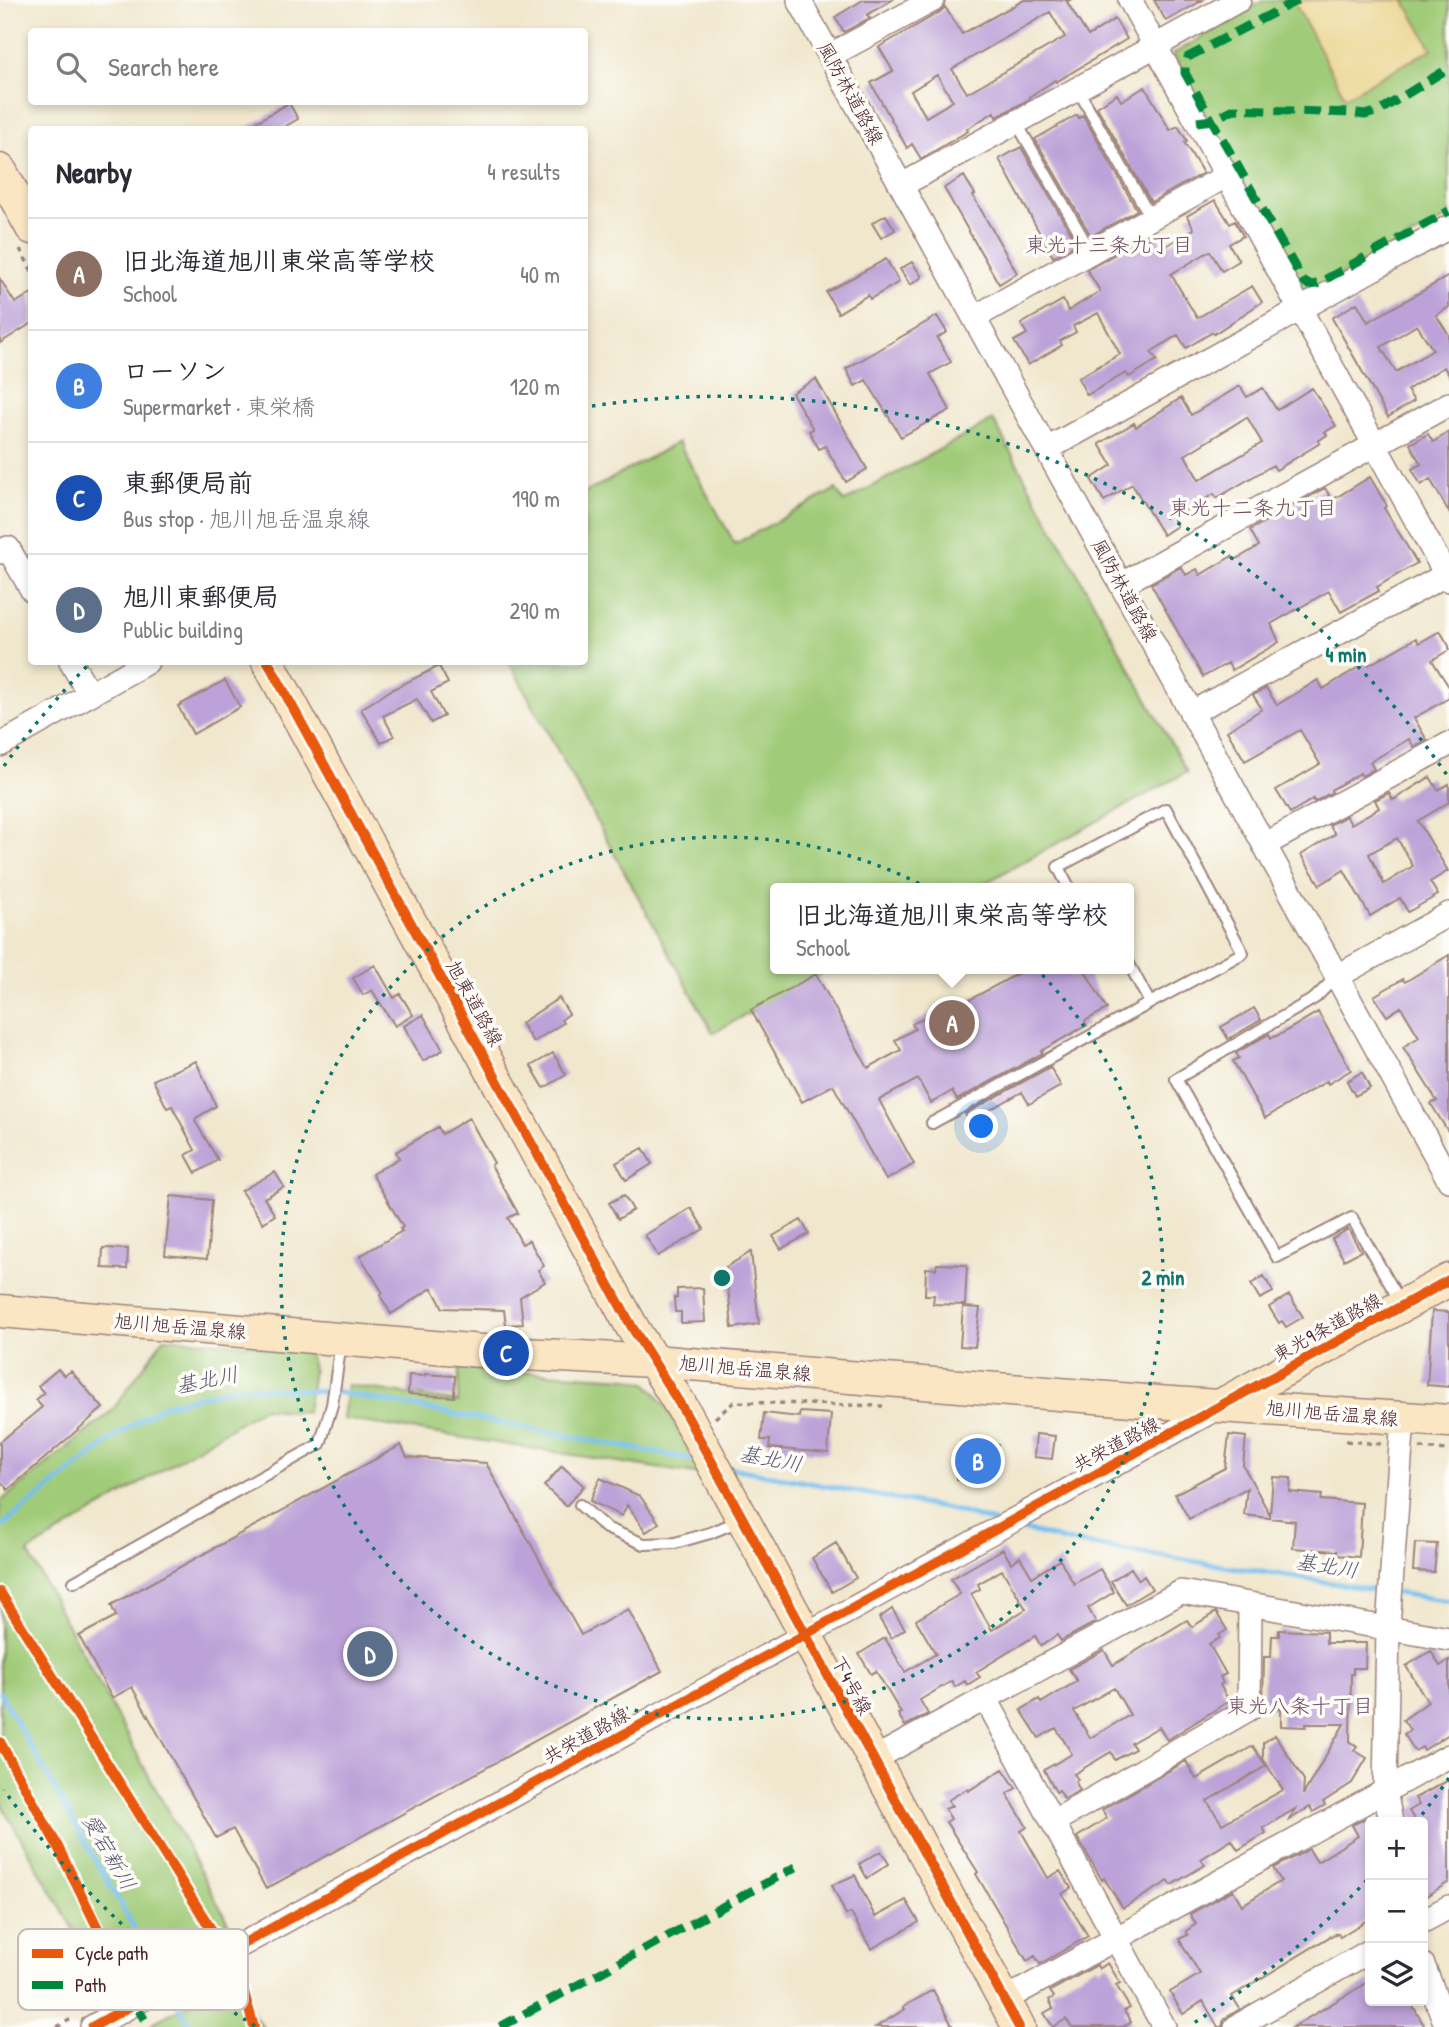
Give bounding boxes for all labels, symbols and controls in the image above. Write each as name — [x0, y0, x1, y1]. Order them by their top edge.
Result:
search box — [28, 28, 588, 105]
street label: 風防林道路線 — [812, 37, 890, 149]
icon: search — [52, 48, 90, 86]
text: Search here — [108, 49, 219, 84]
text: Nearby — [56, 152, 132, 192]
text: 4 results — [487, 156, 560, 187]
district label: 東光十三条九丁目 — [1025, 230, 1193, 259]
text: 旧北海道旭川東栄高等学校 — [123, 243, 435, 278]
text: A — [73, 259, 85, 290]
text: 40 m — [520, 259, 560, 290]
text: School — [123, 278, 177, 309]
text: ローソン — [123, 353, 227, 388]
text: B — [73, 371, 85, 402]
text: 120 m — [510, 371, 560, 402]
text: Supermarket · 東栄橋 — [123, 391, 315, 422]
text: 東郵便局前 — [123, 465, 253, 500]
text: C — [73, 483, 85, 514]
text: 190 m — [512, 483, 560, 514]
district label: 東光十二条九丁目 — [1169, 493, 1337, 522]
text: Bus stop · 旭川旭岳温泉線 — [123, 503, 370, 534]
street label: 風防林道路線 — [1086, 534, 1164, 646]
text: 旭川東郵便局 — [123, 579, 279, 614]
text: D — [74, 595, 84, 626]
text: 290 m — [510, 595, 560, 626]
text: Public building — [123, 614, 243, 645]
text: 4 min — [1325, 640, 1367, 669]
popup — [770, 883, 1134, 974]
text: 旧北海道旭川東栄高等学校 — [796, 897, 1108, 932]
text: School — [796, 932, 850, 963]
street label: 旭東道路線 — [441, 955, 509, 1051]
pin: A — [929, 997, 975, 1049]
your location — [964, 1109, 998, 1143]
text: 2 min — [1141, 1263, 1185, 1292]
centre of rings — [710, 1266, 734, 1290]
street label: 東光9条道路線 — [1268, 1286, 1386, 1368]
street label: 旭川旭岳温泉線 — [113, 1307, 247, 1345]
pin: C — [483, 1327, 529, 1379]
street label: 旭川旭岳温泉線 — [678, 1349, 812, 1387]
water label: 基北川 — [173, 1359, 241, 1400]
street label: 旭川旭岳温泉線 — [1265, 1394, 1399, 1432]
street label: 共栄道路線 — [1068, 1410, 1164, 1478]
pin: B — [955, 1435, 1001, 1487]
water label: 基北川 — [737, 1438, 805, 1479]
water label: 基北川 — [1294, 1546, 1360, 1585]
pin: D — [347, 1628, 393, 1680]
street label: 下4号線 — [825, 1651, 879, 1719]
district label: 東光八条十丁目 — [1227, 1691, 1374, 1720]
street label: 共栄道路線 — [538, 1701, 634, 1769]
water label: 愛宕新川 — [76, 1808, 143, 1895]
map controls — [1365, 1817, 1428, 2006]
button: + — [1365, 1817, 1428, 1880]
button: − — [1365, 1880, 1428, 1943]
legend — [18, 1929, 248, 2010]
text: Cycle path — [75, 1940, 148, 1966]
button: layers — [1365, 1943, 1428, 2006]
text: Path — [75, 1972, 106, 1998]

